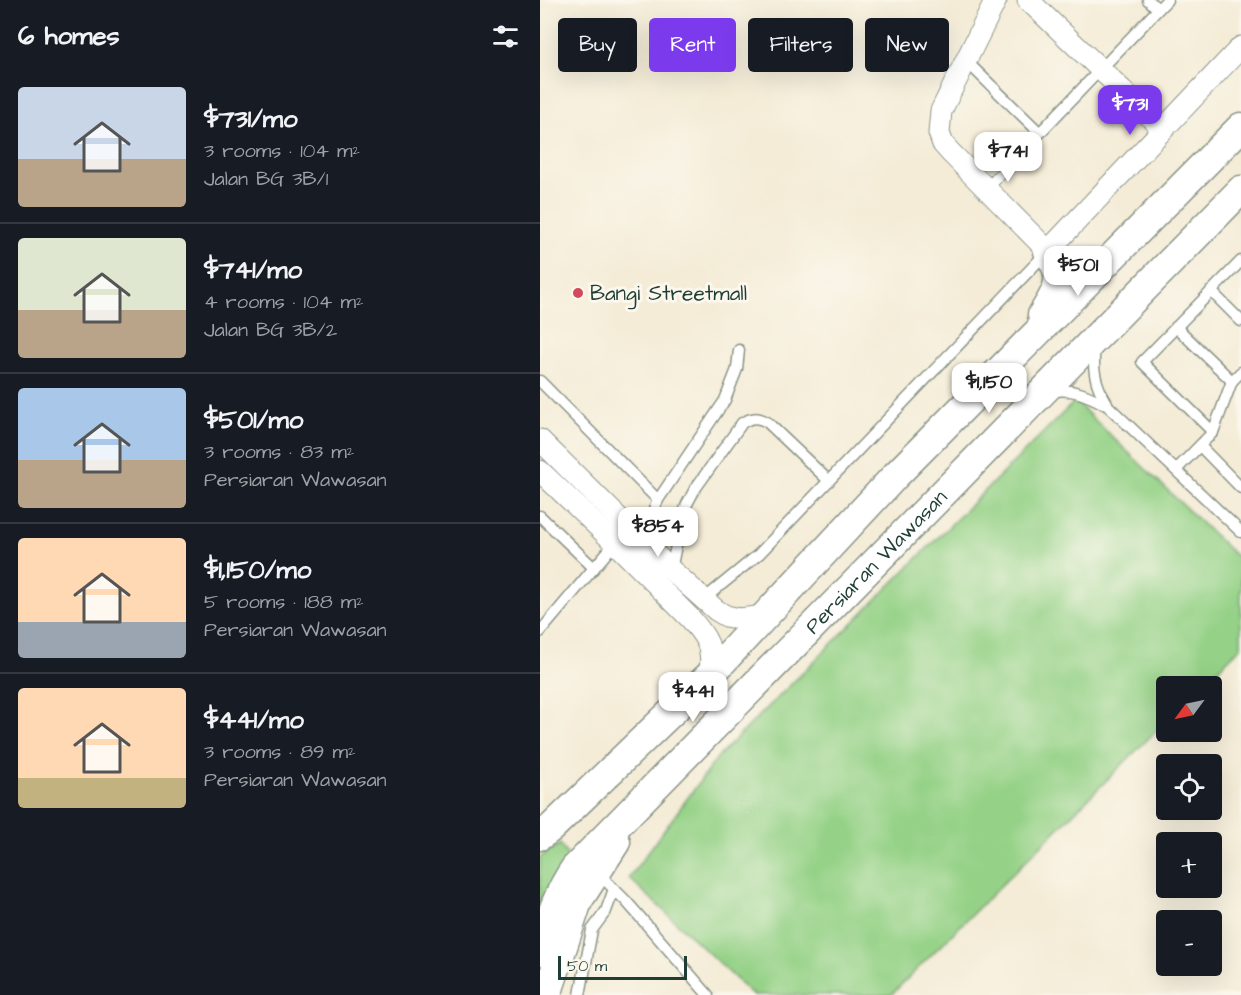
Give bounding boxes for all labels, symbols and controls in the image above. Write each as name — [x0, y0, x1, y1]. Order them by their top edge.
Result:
text: 6 homes — [18, 18, 120, 54]
chip: Buy — [558, 18, 637, 72]
chip: Rent — [649, 18, 736, 72]
chip: Filters — [748, 18, 853, 72]
chip: New — [865, 18, 949, 72]
icon: filters — [489, 20, 522, 53]
pin: $731 — [1094, 85, 1166, 136]
text: $731 — [1112, 90, 1148, 118]
text: $731/mo — [204, 101, 298, 137]
icon: home — [66, 111, 138, 183]
pin: $741 — [972, 132, 1044, 183]
text: 3 rooms · 104 m² — [204, 137, 360, 165]
text: $741 — [988, 137, 1028, 165]
text: Jalan BG 3B/1 — [204, 165, 328, 193]
pin: $501 — [1042, 246, 1114, 297]
text: $501 — [1058, 251, 1098, 279]
text: $741/mo — [204, 252, 302, 288]
icon: home — [66, 262, 138, 334]
place label: Bangi Streetmall — [590, 279, 747, 310]
marker: Bangi Streetmall — [571, 286, 585, 300]
text: 4 rooms · 104 m² — [204, 288, 363, 316]
text: Jalan BG 3B/2 — [204, 316, 337, 344]
pin: $1,150 — [940, 363, 1038, 414]
text: $1,150 — [966, 368, 1012, 396]
text: $501/mo — [204, 402, 303, 438]
icon: home — [66, 412, 138, 484]
text: 3 rooms · 83 m² — [204, 438, 354, 466]
text: Persiaran Wawasan — [204, 466, 387, 494]
street label: Persiaran Wawasan — [799, 483, 954, 641]
pin: $854 — [622, 507, 694, 558]
text: $854 — [632, 512, 684, 540]
text: $1,150/mo — [204, 552, 311, 588]
icon: home — [66, 562, 138, 634]
text: 5 rooms · 188 m² — [204, 588, 364, 616]
text: Persiaran Wawasan — [204, 616, 387, 644]
pin: $441 — [657, 672, 729, 723]
north arrow — [1156, 676, 1222, 742]
map controls — [1156, 676, 1222, 976]
text: $441 — [673, 677, 713, 705]
text: $441/mo — [204, 702, 304, 738]
icon: home — [66, 712, 138, 784]
text: 3 rooms · 89 m² — [204, 738, 356, 766]
button: locate — [1156, 754, 1222, 820]
text: Persiaran Wawasan — [204, 766, 387, 794]
button: + — [1156, 832, 1222, 898]
button: − — [1156, 910, 1222, 976]
scale bar — [558, 953, 687, 980]
text: 50 m — [567, 955, 607, 977]

